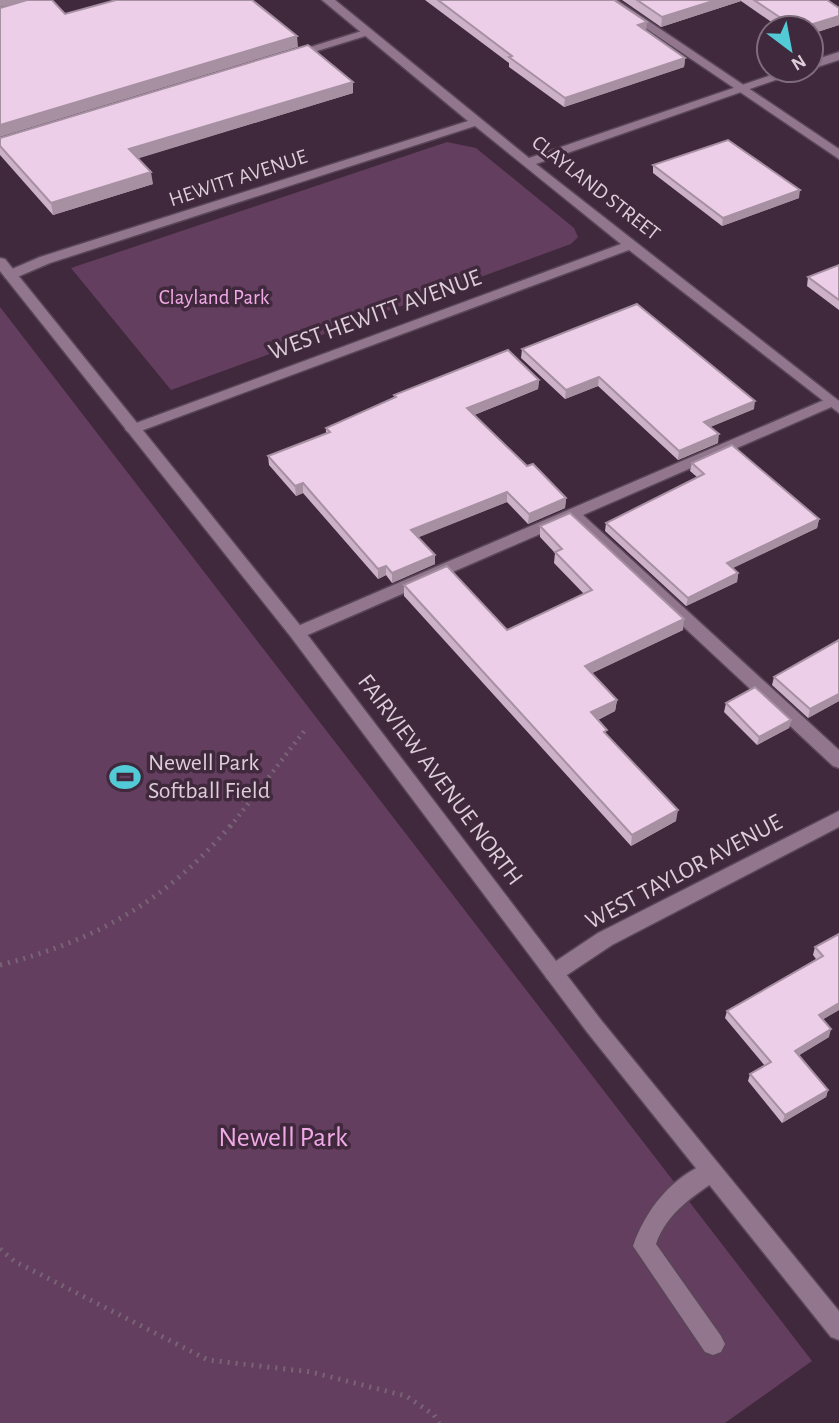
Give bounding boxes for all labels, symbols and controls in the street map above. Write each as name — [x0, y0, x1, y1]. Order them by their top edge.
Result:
north arrow — [755, 14, 825, 84]
text: N — [788, 51, 809, 74]
street label: CLAYLAND STREET — [528, 132, 664, 244]
street label: HEWITT AVENUE — [166, 146, 310, 210]
street label: WEST HEWITT AVENUE — [266, 265, 485, 365]
park label: Clayland Park — [159, 287, 270, 308]
street label: FAIRVIEW AVENUE NORTH — [353, 670, 527, 890]
place label: Newell Park Softball Field — [148, 751, 270, 803]
sports icon: Newell Park Softball Field — [108, 760, 142, 794]
street label: WEST TAYLOR AVENUE — [582, 810, 787, 934]
park label: Newell Park — [218, 1124, 348, 1152]

